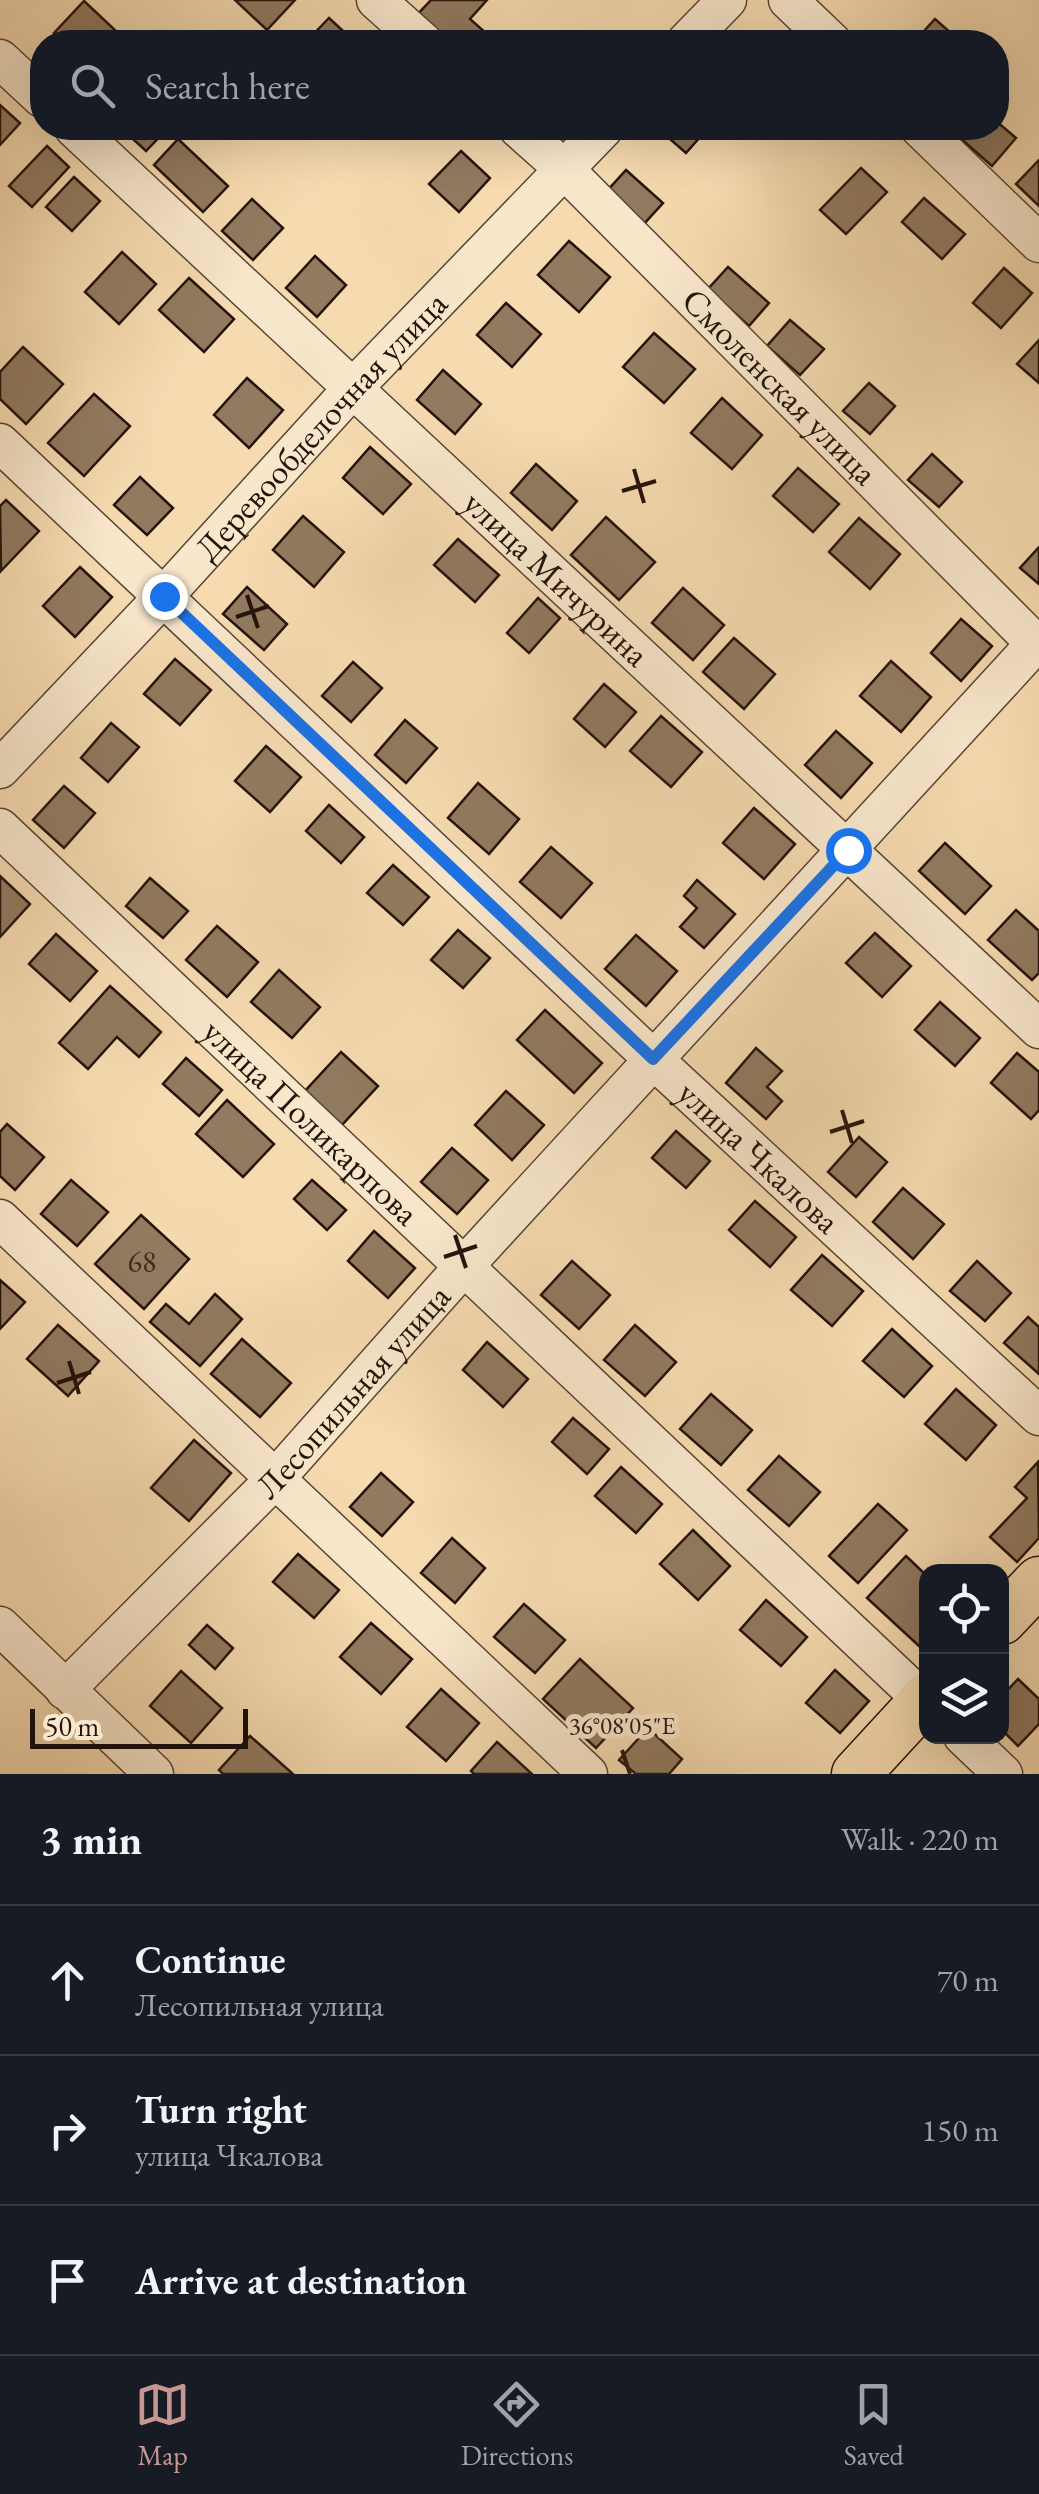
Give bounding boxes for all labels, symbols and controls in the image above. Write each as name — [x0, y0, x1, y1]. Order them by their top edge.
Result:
search box — [30, 30, 1009, 140]
icon: search — [65, 58, 120, 113]
text: Search here — [145, 61, 310, 110]
street label: Смоленская улица — [673, 278, 888, 494]
street label: Деревообделочная улица — [185, 281, 457, 569]
street label: улица Мичурина — [453, 480, 659, 676]
route end — [142, 574, 188, 620]
route start — [826, 828, 872, 874]
street label: улица Поликарпова — [193, 1009, 429, 1235]
street label: улица Чкалова — [668, 1070, 850, 1243]
house number: 68 — [128, 1242, 156, 1281]
street label: Лесопильная улица — [245, 1274, 460, 1508]
map controls — [919, 1564, 1009, 1744]
button: locate — [919, 1564, 1009, 1654]
button: layers — [919, 1654, 1009, 1744]
scale bar — [30, 1704, 248, 1748]
text: 50 m — [45, 1708, 99, 1744]
text: 36°08'05"E — [569, 1709, 675, 1741]
text: 3 min — [40, 1812, 142, 1867]
text: Walk · 220 m — [841, 1818, 999, 1860]
text: Continue — [135, 1935, 286, 1984]
icon: ahead — [40, 1953, 95, 2008]
text: 70 m — [937, 1959, 999, 2001]
text: Лесопильная улица — [135, 1984, 384, 2026]
text: Turn right — [135, 2085, 307, 2134]
icon: right — [40, 2103, 95, 2158]
text: 150 m — [922, 2109, 999, 2151]
text: улица Чкалова — [135, 2134, 323, 2176]
icon: arrive — [40, 2253, 95, 2308]
text: Arrive at destination — [135, 2256, 467, 2305]
tab: Map — [135, 2377, 190, 2473]
tab: Directions — [461, 2377, 573, 2473]
tab: Saved — [844, 2377, 904, 2473]

